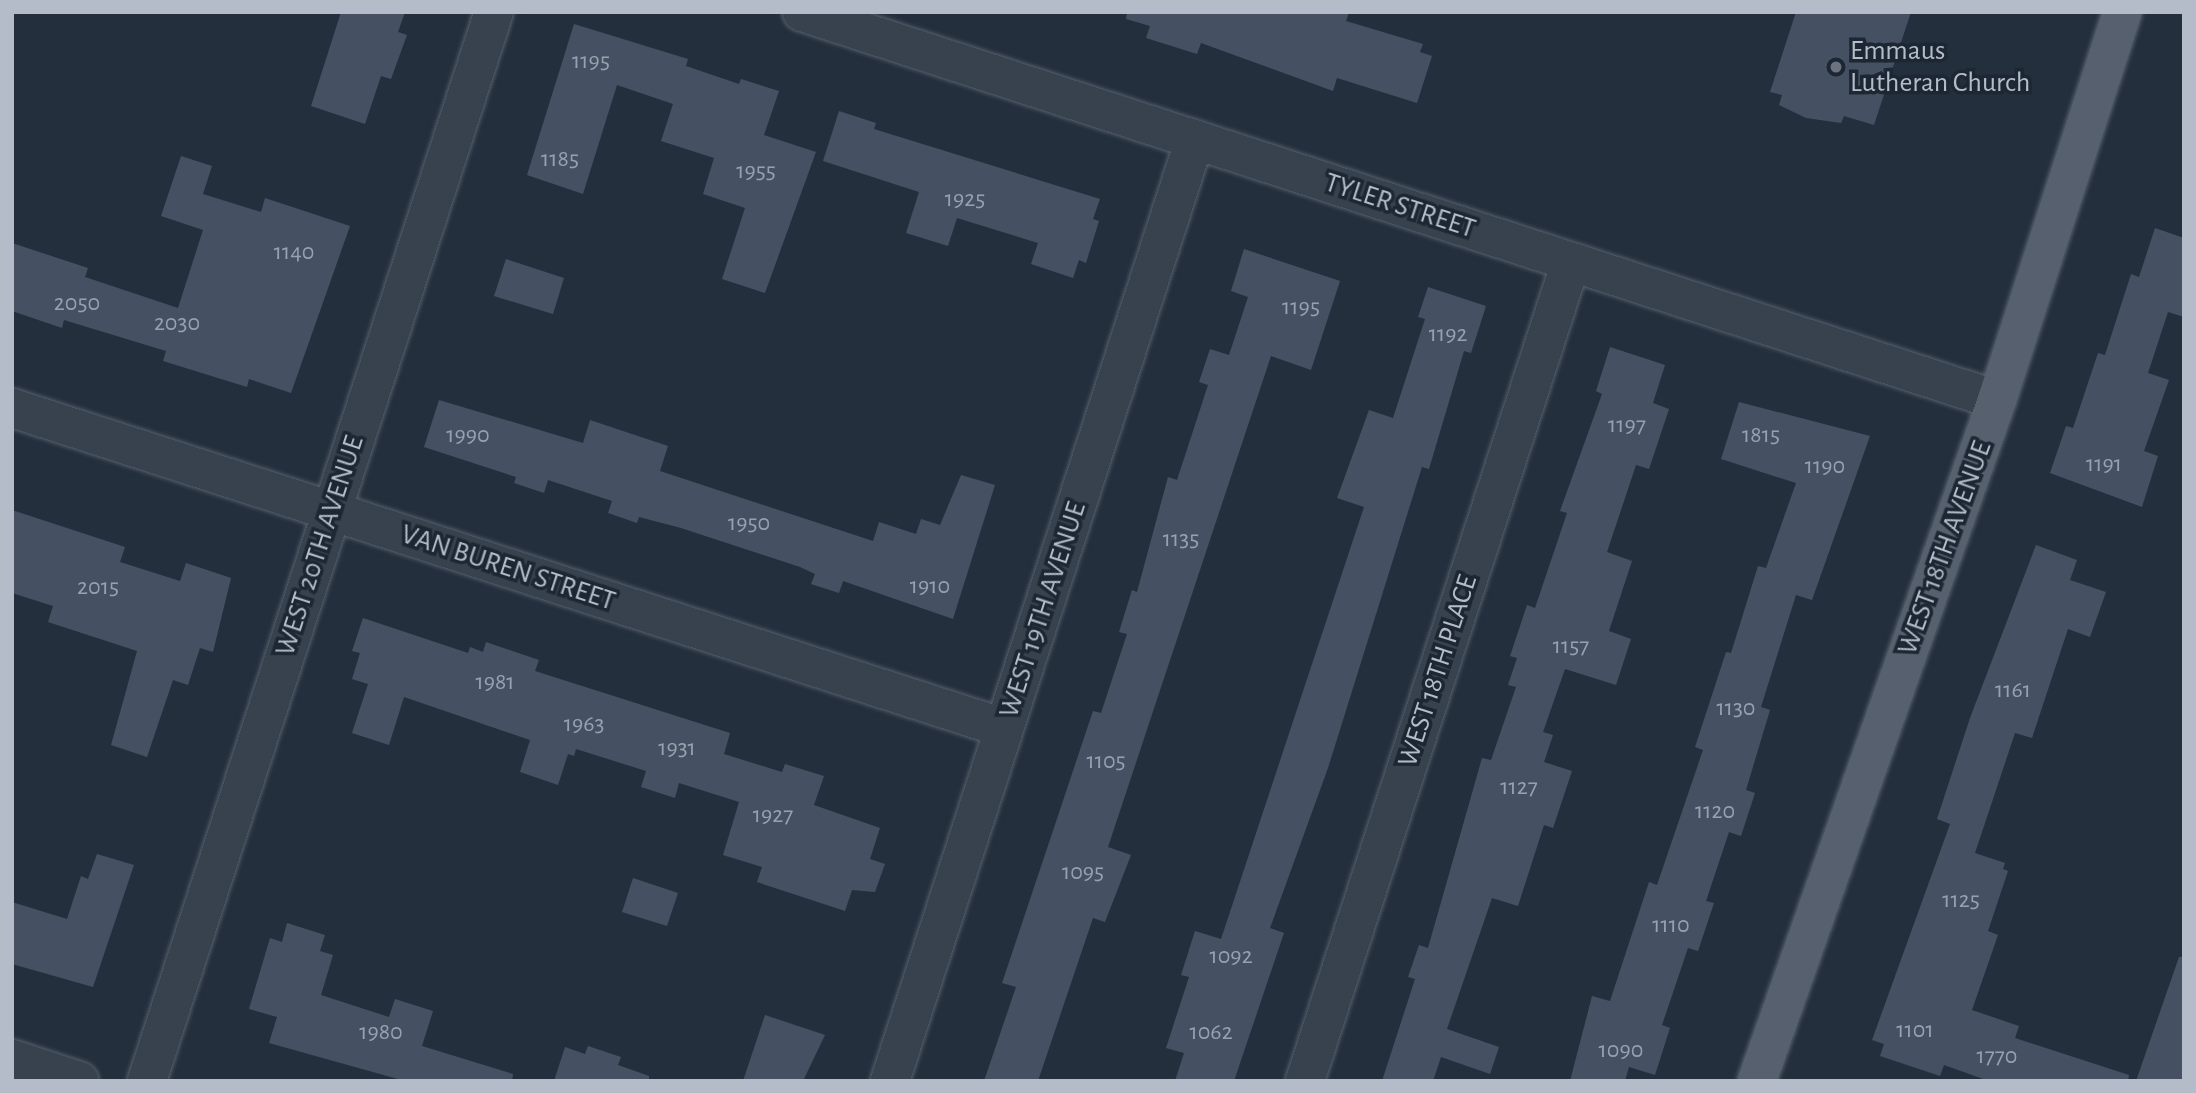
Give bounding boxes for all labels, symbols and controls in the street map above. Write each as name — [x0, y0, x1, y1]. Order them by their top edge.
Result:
place label: Emmaus Lutheran Church — [1850, 34, 2030, 100]
house number: 1195 — [572, 48, 610, 76]
marker: Emmaus Lutheran Church — [1828, 59, 1844, 75]
house number: 1185 — [541, 146, 579, 174]
house number: 1955 — [736, 158, 776, 186]
street label: TYLER STREET — [1320, 166, 1480, 246]
house number: 1925 — [945, 186, 985, 214]
house number: 1140 — [274, 239, 314, 267]
house number: 2050 — [54, 290, 100, 318]
house number: 1195 — [1282, 294, 1320, 322]
house number: 2030 — [154, 310, 200, 338]
house number: 1192 — [1429, 321, 1467, 349]
house number: 1197 — [1608, 412, 1646, 440]
house number: 1990 — [446, 422, 490, 450]
house number: 1815 — [1742, 422, 1780, 450]
street label: WEST 20TH AVENUE — [269, 432, 371, 660]
street label: WEST 18TH AVENUE — [1891, 437, 1999, 659]
house number: 1191 — [2086, 451, 2122, 479]
house number: 1190 — [1805, 453, 1845, 481]
street label: WEST 19TH AVENUE — [992, 498, 1094, 722]
house number: 1950 — [728, 510, 770, 538]
street label: VAN BUREN STREET — [397, 518, 619, 618]
house number: 1135 — [1163, 526, 1199, 554]
street label: WEST 18TH PLACE — [1391, 571, 1485, 771]
house number: 1910 — [910, 573, 950, 601]
house number: 2015 — [77, 574, 119, 602]
house number: 1157 — [1553, 633, 1589, 661]
house number: 1981 — [475, 669, 515, 697]
house number: 1161 — [1995, 677, 2031, 705]
house number: 1130 — [1716, 695, 1756, 723]
house number: 1963 — [564, 711, 604, 739]
house number: 1931 — [658, 735, 696, 763]
house number: 1105 — [1086, 748, 1126, 776]
house number: 1127 — [1500, 774, 1538, 802]
house number: 1120 — [1695, 798, 1735, 826]
house number: 1927 — [753, 802, 793, 830]
house number: 1095 — [1062, 859, 1104, 887]
house number: 1125 — [1942, 887, 1980, 915]
house number: 1110 — [1652, 912, 1690, 940]
house number: 1092 — [1209, 943, 1253, 971]
house number: 1101 — [1896, 1017, 1934, 1045]
house number: 1980 — [359, 1019, 403, 1047]
house number: 1062 — [1189, 1019, 1233, 1047]
house number: 1090 — [1599, 1037, 1643, 1065]
house number: 1770 — [1977, 1043, 2017, 1071]

